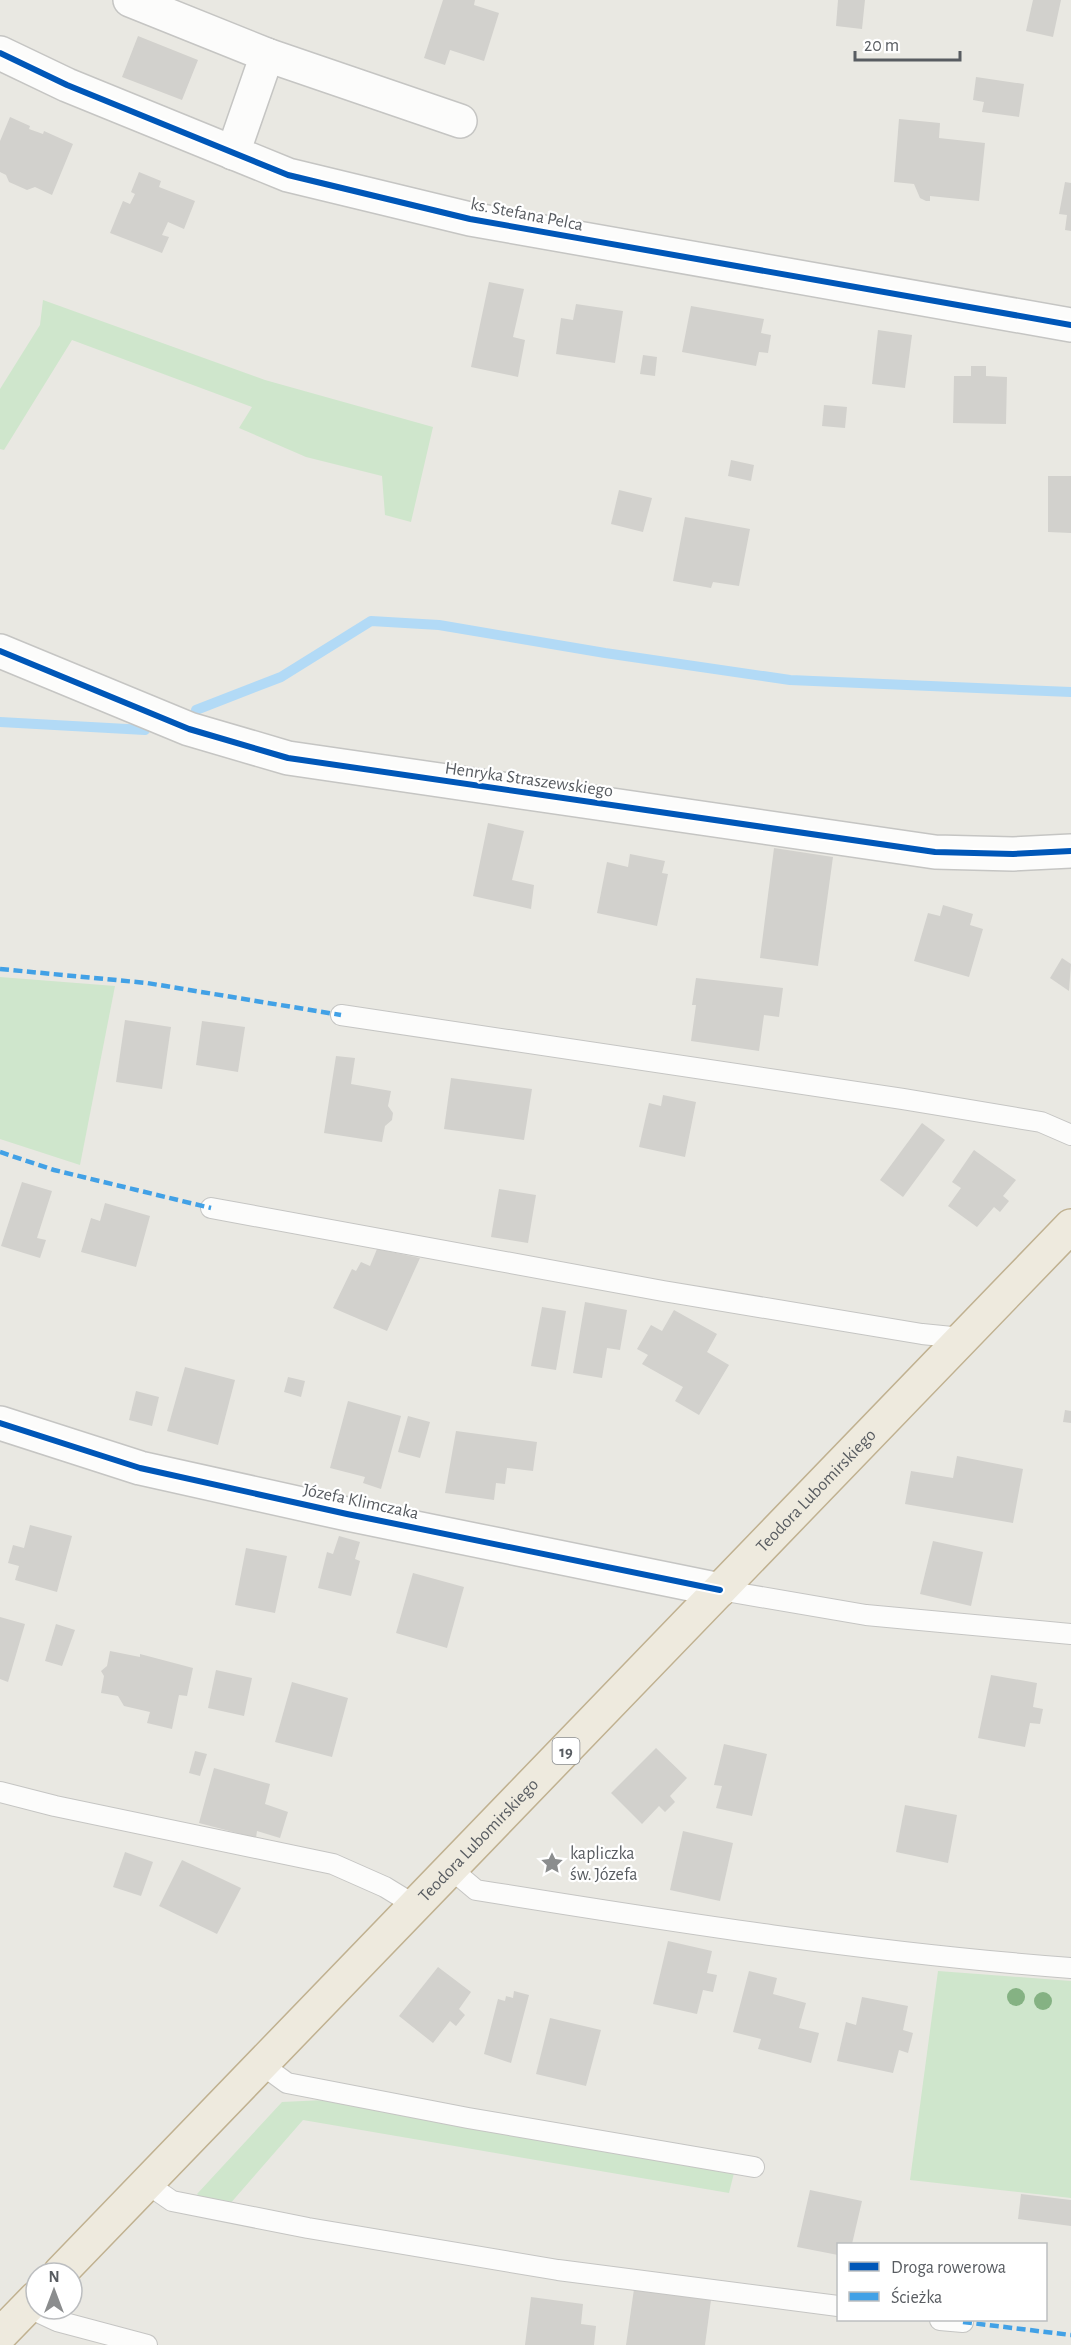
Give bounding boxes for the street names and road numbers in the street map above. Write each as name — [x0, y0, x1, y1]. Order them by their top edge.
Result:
street label: ks. Stefana Pelca — [469, 195, 585, 235]
street label: Henryka Straszewskiego — [444, 759, 614, 801]
street label: Teodora Lubomirskiego — [753, 1426, 880, 1556]
street label: Józefa Klimczaka — [301, 1481, 420, 1523]
road number: 19 — [552, 1738, 580, 1764]
street label: Teodora Lubomirskiego — [415, 1775, 542, 1906]

